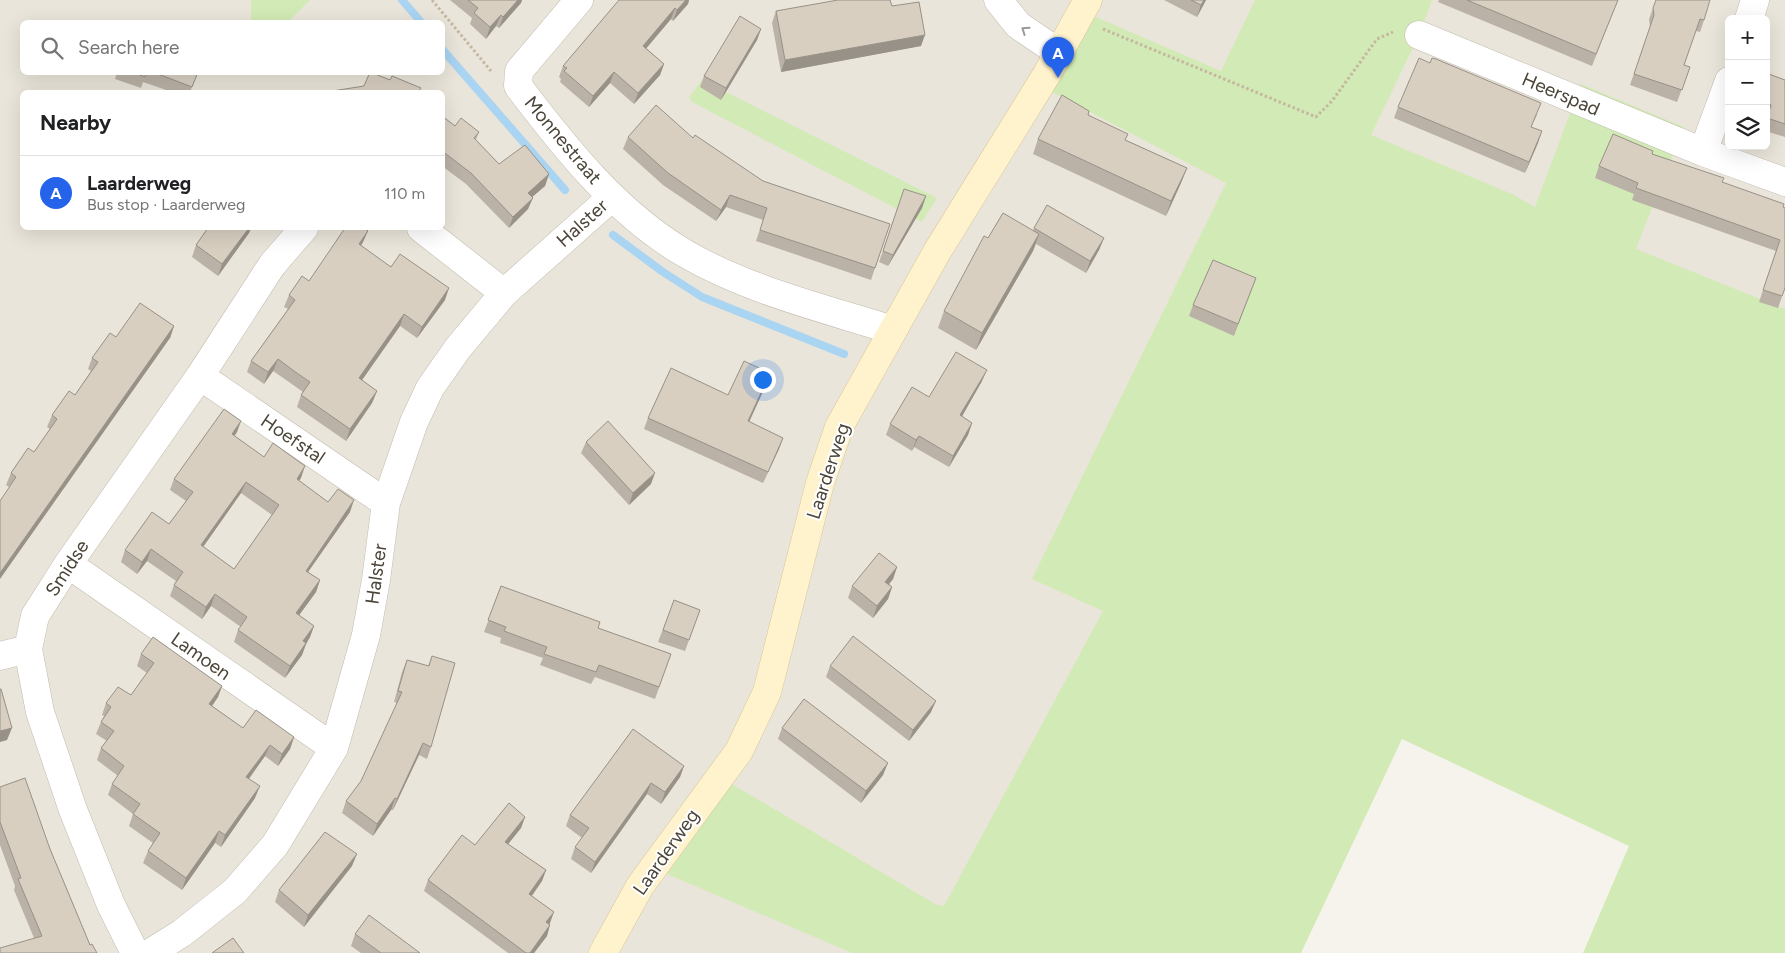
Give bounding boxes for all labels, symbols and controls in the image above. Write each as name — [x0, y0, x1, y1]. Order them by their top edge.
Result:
map controls — [1725, 15, 1770, 150]
button: + — [1725, 15, 1770, 60]
search box — [20, 20, 445, 75]
one-way arrow — [1022, 27, 1031, 36]
icon: search — [38, 34, 66, 62]
text: Search here — [78, 36, 180, 59]
pin: A — [1042, 37, 1074, 78]
button: − — [1725, 60, 1770, 105]
street label: Heerspad — [1519, 67, 1603, 121]
street label: Monnestraat — [520, 91, 606, 189]
button: layers — [1725, 105, 1770, 150]
text: Nearby — [40, 110, 111, 135]
text: Laarderweg — [87, 172, 191, 195]
text: A — [50, 184, 62, 203]
text: 110 m — [384, 184, 425, 203]
street label: Halster — [552, 194, 613, 252]
text: Bus stop · Laarderweg — [87, 195, 245, 214]
your location — [750, 367, 776, 393]
street label: Hoefstal — [256, 409, 330, 469]
street label: Laarderweg — [802, 420, 854, 522]
street label: Smidse — [40, 535, 94, 601]
street label: Halster — [360, 542, 392, 606]
street label: Lamoen — [167, 627, 235, 685]
street label: Laarderweg — [628, 805, 704, 899]

